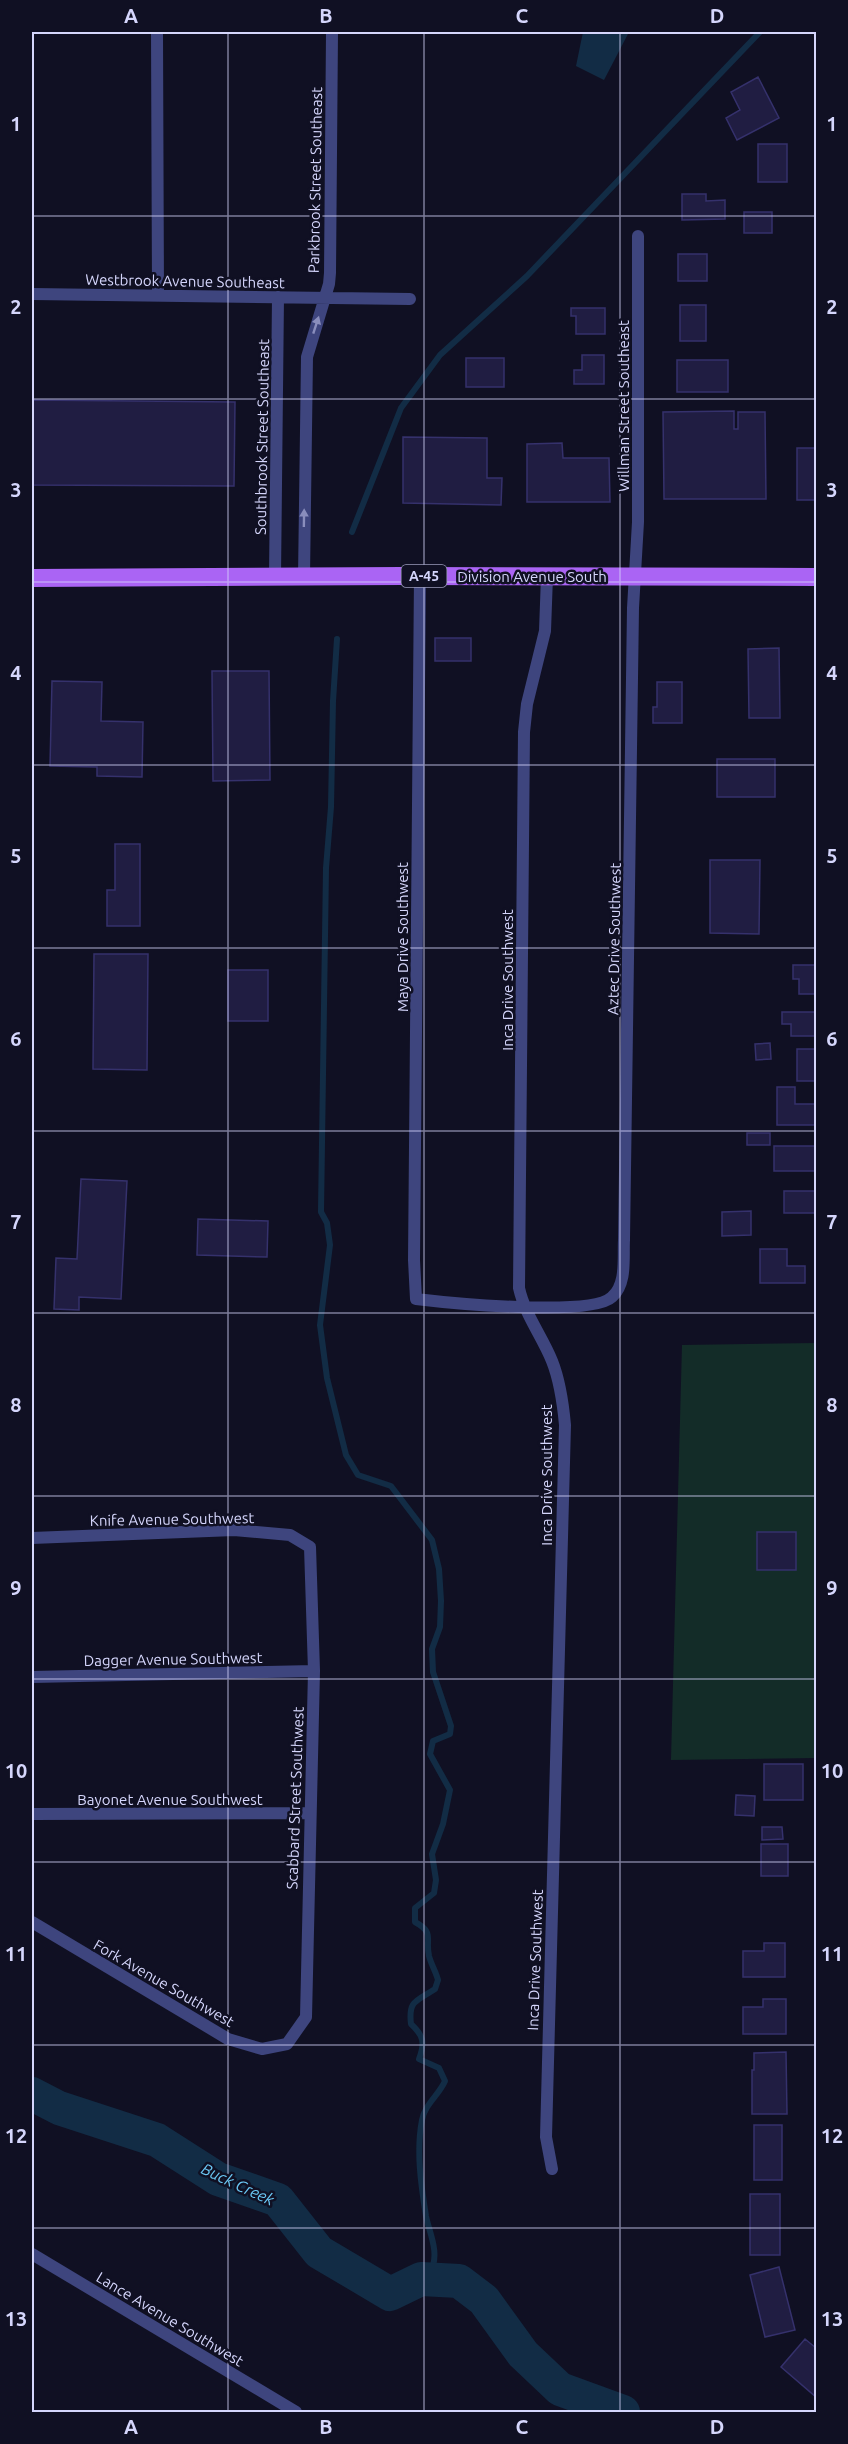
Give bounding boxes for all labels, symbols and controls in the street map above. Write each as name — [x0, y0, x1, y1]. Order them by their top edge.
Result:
text: A — [124, 4, 138, 27]
text: B — [319, 4, 333, 27]
text: C — [516, 4, 529, 27]
text: D — [710, 4, 724, 27]
street label: Parkbrook Street Southeast — [305, 87, 325, 273]
text: 1 — [10, 112, 22, 135]
text: 1 — [826, 112, 838, 135]
street label: Westbrook Avenue Southeast — [85, 271, 285, 291]
text: 2 — [10, 295, 22, 318]
text: 2 — [826, 295, 838, 318]
one-way arrow — [311, 316, 321, 334]
street label: Willman Street Southeast — [615, 320, 632, 492]
street label: Southbrook Street Southeast — [252, 339, 272, 535]
text: 3 — [10, 478, 22, 501]
text: 3 — [826, 478, 838, 501]
one-way arrow — [299, 509, 309, 528]
road number: A-45 — [402, 565, 446, 587]
street label: Division Avenue South — [457, 568, 607, 585]
text: 4 — [10, 661, 22, 684]
text: 4 — [826, 661, 838, 684]
text: 5 — [10, 844, 22, 867]
text: 5 — [826, 844, 838, 867]
street label: Maya Drive Southwest — [394, 862, 411, 1012]
street label: Aztec Drive Southwest — [604, 863, 624, 1015]
street label: Inca Drive Southwest — [499, 909, 516, 1051]
text: 6 — [10, 1027, 22, 1050]
text: 6 — [826, 1027, 838, 1050]
text: 7 — [10, 1210, 22, 1233]
text: 7 — [826, 1210, 838, 1233]
text: 8 — [10, 1393, 22, 1416]
text: 8 — [826, 1393, 838, 1416]
street label: Inca Drive Southwest — [538, 1404, 555, 1546]
street label: Knife Avenue Southwest — [90, 1509, 255, 1529]
text: 9 — [10, 1576, 22, 1599]
text: 9 — [826, 1576, 838, 1599]
street label: Dagger Avenue Southwest — [83, 1649, 263, 1669]
street label: Scabbard Street Southwest — [283, 1706, 307, 1890]
text: 10 — [5, 1759, 27, 1782]
text: 10 — [821, 1759, 843, 1782]
street label: Bayonet Avenue Southwest — [77, 1791, 263, 1808]
street label: Inca Drive Southwest — [524, 1889, 546, 2031]
street label: Fork Avenue Southwest — [91, 1936, 237, 2030]
text: 11 — [5, 1942, 27, 1965]
text: 11 — [821, 1942, 843, 1965]
text: 12 — [5, 2124, 27, 2147]
text: 12 — [821, 2124, 843, 2147]
water label: Buck Creek — [199, 2159, 278, 2209]
street label: Lance Avenue Southwest — [93, 2268, 247, 2370]
text: 13 — [5, 2307, 27, 2330]
text: 13 — [821, 2307, 843, 2330]
text: A — [124, 2415, 138, 2438]
text: B — [319, 2415, 333, 2438]
text: C — [516, 2415, 529, 2438]
text: D — [710, 2415, 724, 2438]

